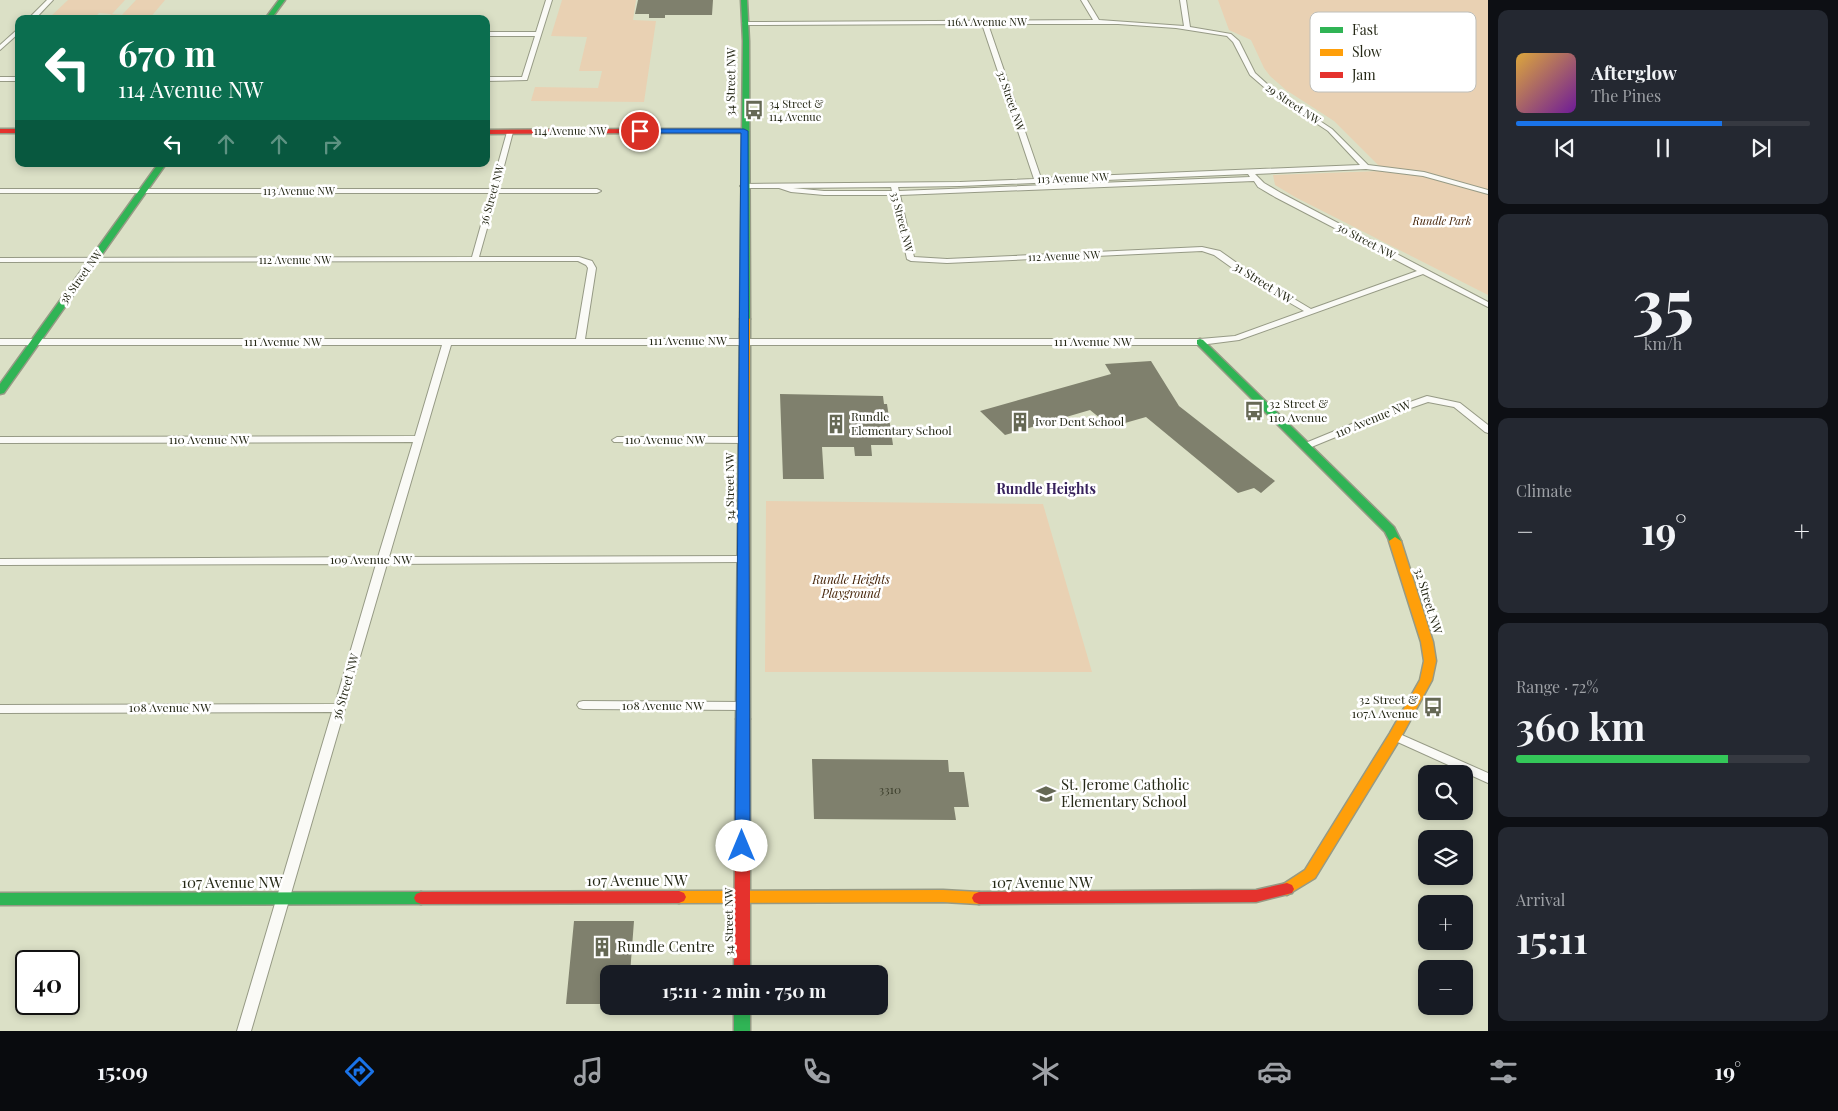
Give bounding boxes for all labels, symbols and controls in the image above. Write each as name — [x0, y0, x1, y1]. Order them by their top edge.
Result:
legend — [1310, 12, 1476, 92]
street label: 116A Avenue NW — [947, 14, 1027, 29]
text: Fast — [1352, 20, 1379, 39]
text: 670 m — [118, 29, 216, 76]
icon: left — [35, 35, 100, 100]
text: Slow — [1352, 42, 1382, 61]
street label: 34 Street NW — [721, 47, 739, 116]
text: Afterglow — [1591, 59, 1677, 85]
text: Jam — [1351, 65, 1376, 84]
street label: 32 Street NW — [994, 69, 1029, 133]
text: 114 Avenue NW — [118, 74, 263, 104]
street label: 29 Street NW — [1263, 80, 1324, 128]
text: The Pines — [1591, 85, 1661, 106]
place label: 34 Street & 114 Avenue — [769, 96, 823, 124]
bus stop icon: 34 Street & 114 Avenue — [743, 99, 765, 121]
pin — [619, 110, 661, 152]
icon: arrive — [626, 117, 654, 145]
street label: 114 Avenue NW — [534, 123, 606, 138]
icon: left — [159, 130, 187, 158]
icon: ahead — [212, 130, 240, 158]
icon: ahead — [265, 130, 293, 158]
icon: right — [318, 130, 346, 158]
icon: previous — [1551, 134, 1579, 162]
icon: pause — [1649, 134, 1677, 162]
icon: next — [1747, 134, 1775, 162]
street label: 36 Street NW — [476, 162, 507, 227]
street label: 113 Avenue NW — [1037, 169, 1109, 186]
street label: 113 Avenue NW — [263, 183, 335, 198]
street label: 33 Street NW — [888, 190, 917, 254]
park label: Rundle Park — [1412, 213, 1472, 228]
street label: 30 Street NW — [1334, 219, 1398, 262]
street label: 38 Street NW — [56, 247, 105, 307]
street label: 112 Avenue NW — [1027, 247, 1101, 264]
street label: 112 Avenue NW — [259, 252, 331, 267]
text: 35 — [1632, 257, 1694, 343]
street label: 31 Street NW — [1231, 258, 1296, 307]
street label: 111 Avenue NW — [649, 332, 727, 348]
street label: 111 Avenue NW — [244, 333, 322, 349]
street label: 111 Avenue NW — [1054, 333, 1132, 349]
text: km/h — [1644, 333, 1682, 354]
place label: 32 Street & 110 Avenue — [1269, 395, 1328, 425]
street label: 110 Avenue NW — [1332, 396, 1413, 441]
bus stop icon: 32 Street & 110 Avenue — [1243, 400, 1265, 422]
place label: Rundle Elementary School — [851, 408, 952, 438]
building icon: Ivor Dent School — [1009, 411, 1031, 433]
building icon: Rundle Elementary School — [825, 413, 847, 435]
place label: Ivor Dent School — [1035, 413, 1125, 429]
street label: 110 Avenue NW — [169, 431, 249, 447]
street label: 110 Avenue NW — [625, 431, 705, 447]
street label: 34 Street NW — [721, 453, 737, 521]
district label: Rundle Heights — [996, 479, 1096, 498]
text: Climate — [1516, 480, 1572, 501]
text: 19° — [1641, 504, 1687, 555]
text: − — [1516, 512, 1534, 549]
text: + — [1794, 512, 1810, 549]
street label: 109 Avenue NW — [330, 551, 412, 567]
street label: 32 Street NW — [1411, 566, 1447, 636]
park label: Rundle Heights Playground — [811, 571, 890, 601]
street label: 36 Street NW — [328, 651, 362, 722]
text: Range · 72% — [1516, 676, 1598, 697]
place label: 32 Street & 107A Avenue — [1352, 691, 1418, 721]
bus stop icon: 32 Street & 107A Avenue — [1422, 696, 1444, 718]
street label: 108 Avenue NW — [622, 697, 704, 713]
street label: 108 Avenue NW — [129, 699, 211, 715]
text: 360 km — [1516, 700, 1645, 751]
map controls — [1418, 765, 1473, 1015]
button: search — [1418, 765, 1473, 820]
place label: St. Jerome Catholic Elementary School — [1061, 774, 1189, 811]
house number: 3310 — [879, 781, 901, 797]
school or university icon: St. Jerome Catholic Elementary School — [1035, 783, 1057, 805]
position arrow — [715, 819, 767, 871]
button: layers — [1418, 830, 1473, 885]
street label: 107 Avenue NW — [586, 870, 688, 890]
street label: 107 Avenue NW — [181, 872, 283, 892]
street label: 107 Avenue NW — [991, 872, 1093, 892]
street label: 34 Street NW — [720, 888, 736, 956]
text: Arrival — [1516, 889, 1565, 910]
button: + — [1418, 895, 1473, 950]
text: 15:11 — [1516, 913, 1588, 964]
building icon: Rundle Centre — [591, 936, 613, 958]
place label: Rundle Centre — [617, 936, 715, 956]
speed limit sign: 40 — [15, 950, 80, 1015]
button: − — [1418, 960, 1473, 1015]
text: 15:11 · 2 min · 750 m — [662, 977, 826, 1003]
icon: directions — [342, 1054, 377, 1089]
icon: music — [571, 1054, 606, 1089]
icon: phone — [799, 1054, 834, 1089]
icon: climate — [1028, 1054, 1063, 1089]
icon: car — [1257, 1054, 1292, 1089]
icon: filters — [1486, 1054, 1521, 1089]
text: 15:09 — [97, 1056, 148, 1086]
text: 19° — [1714, 1056, 1741, 1086]

